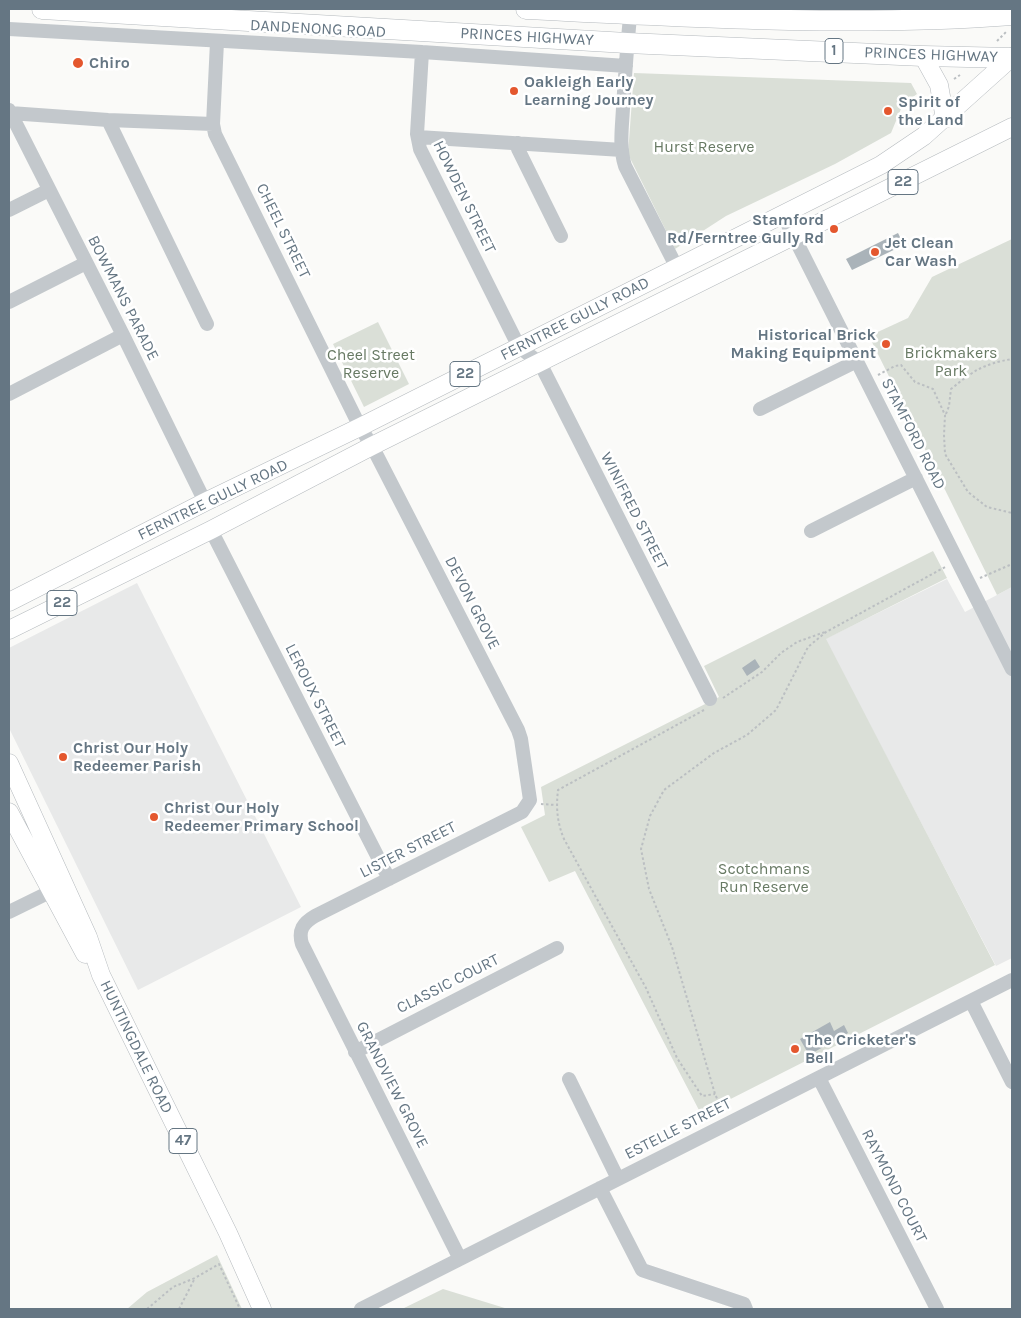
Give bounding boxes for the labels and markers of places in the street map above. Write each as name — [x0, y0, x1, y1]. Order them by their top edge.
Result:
place label: Chiro — [89, 53, 130, 73]
marker: Chiro — [71, 56, 85, 70]
place label: Oakleigh Early Learning Journey — [524, 72, 654, 110]
marker: Oakleigh Early Learning Journey — [508, 85, 520, 97]
place label: Spirit of the Land — [898, 92, 964, 130]
marker: Spirit of the Land — [882, 105, 894, 117]
place label: Stamford Rd/Ferntree Gully Rd — [667, 210, 824, 248]
marker: Stamford Rd/Ferntree Gully Rd — [828, 223, 840, 235]
place label: Jet Clean Car Wash — [885, 233, 957, 271]
marker: Jet Clean Car Wash — [869, 246, 881, 258]
place label: Historical Brick Making Equipment — [730, 325, 876, 363]
marker: Historical Brick Making Equipment — [880, 338, 892, 350]
place label: Christ Our Holy Redeemer Parish — [73, 738, 201, 776]
marker: Christ Our Holy Redeemer Parish — [57, 751, 69, 763]
place label: Christ Our Holy Redeemer Primary School — [164, 798, 359, 836]
marker: Christ Our Holy Redeemer Primary School — [148, 811, 160, 823]
place label: The Cricketer's Bell — [805, 1030, 916, 1068]
marker: The Cricketer's Bell — [789, 1043, 801, 1055]

